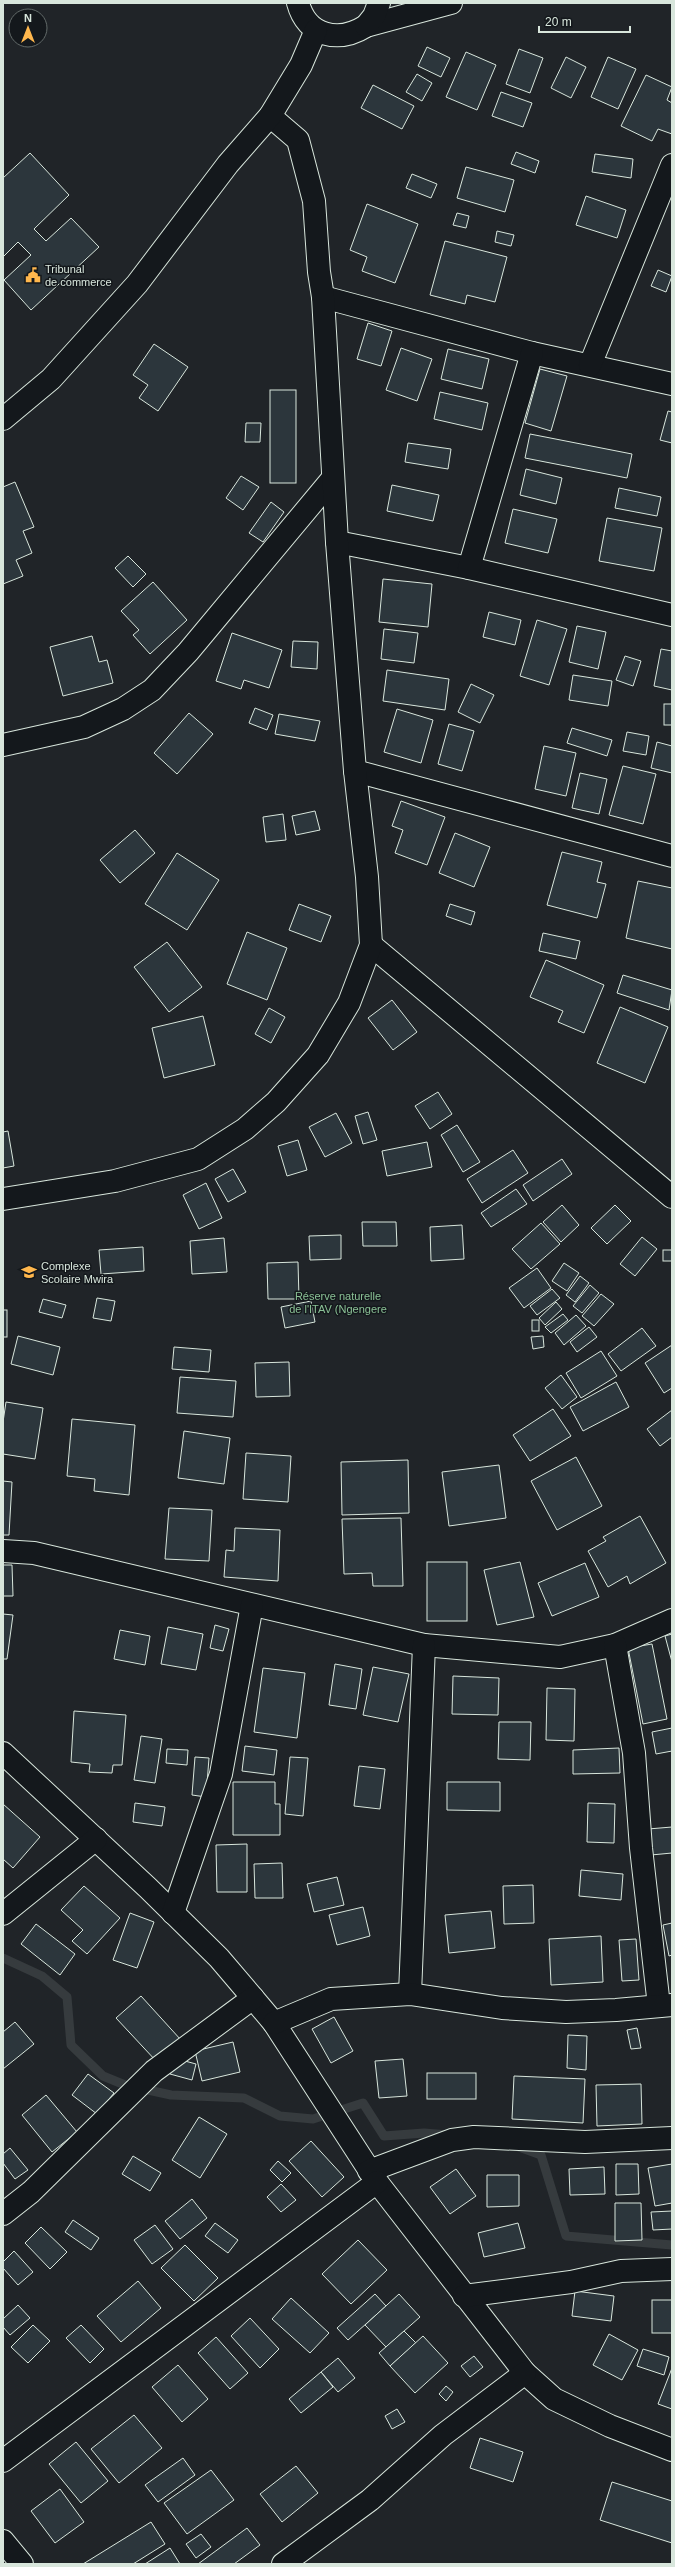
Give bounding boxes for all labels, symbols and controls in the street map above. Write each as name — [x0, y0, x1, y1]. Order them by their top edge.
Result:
north arrow — [8, 8, 48, 48]
scale bar — [539, 8, 630, 34]
text: N — [24, 12, 32, 24]
text: 20 m — [545, 15, 572, 29]
place label: Tribunal de commerce — [45, 263, 112, 288]
public building icon: Tribunal de commerce — [24, 266, 42, 284]
place label: Complexe Scolaire Mwira — [41, 1260, 114, 1285]
school or university icon: Complexe Scolaire Mwira — [20, 1263, 38, 1281]
park label: Réserve naturelle de l'ITAV (Ngengere — [289, 1290, 387, 1315]

